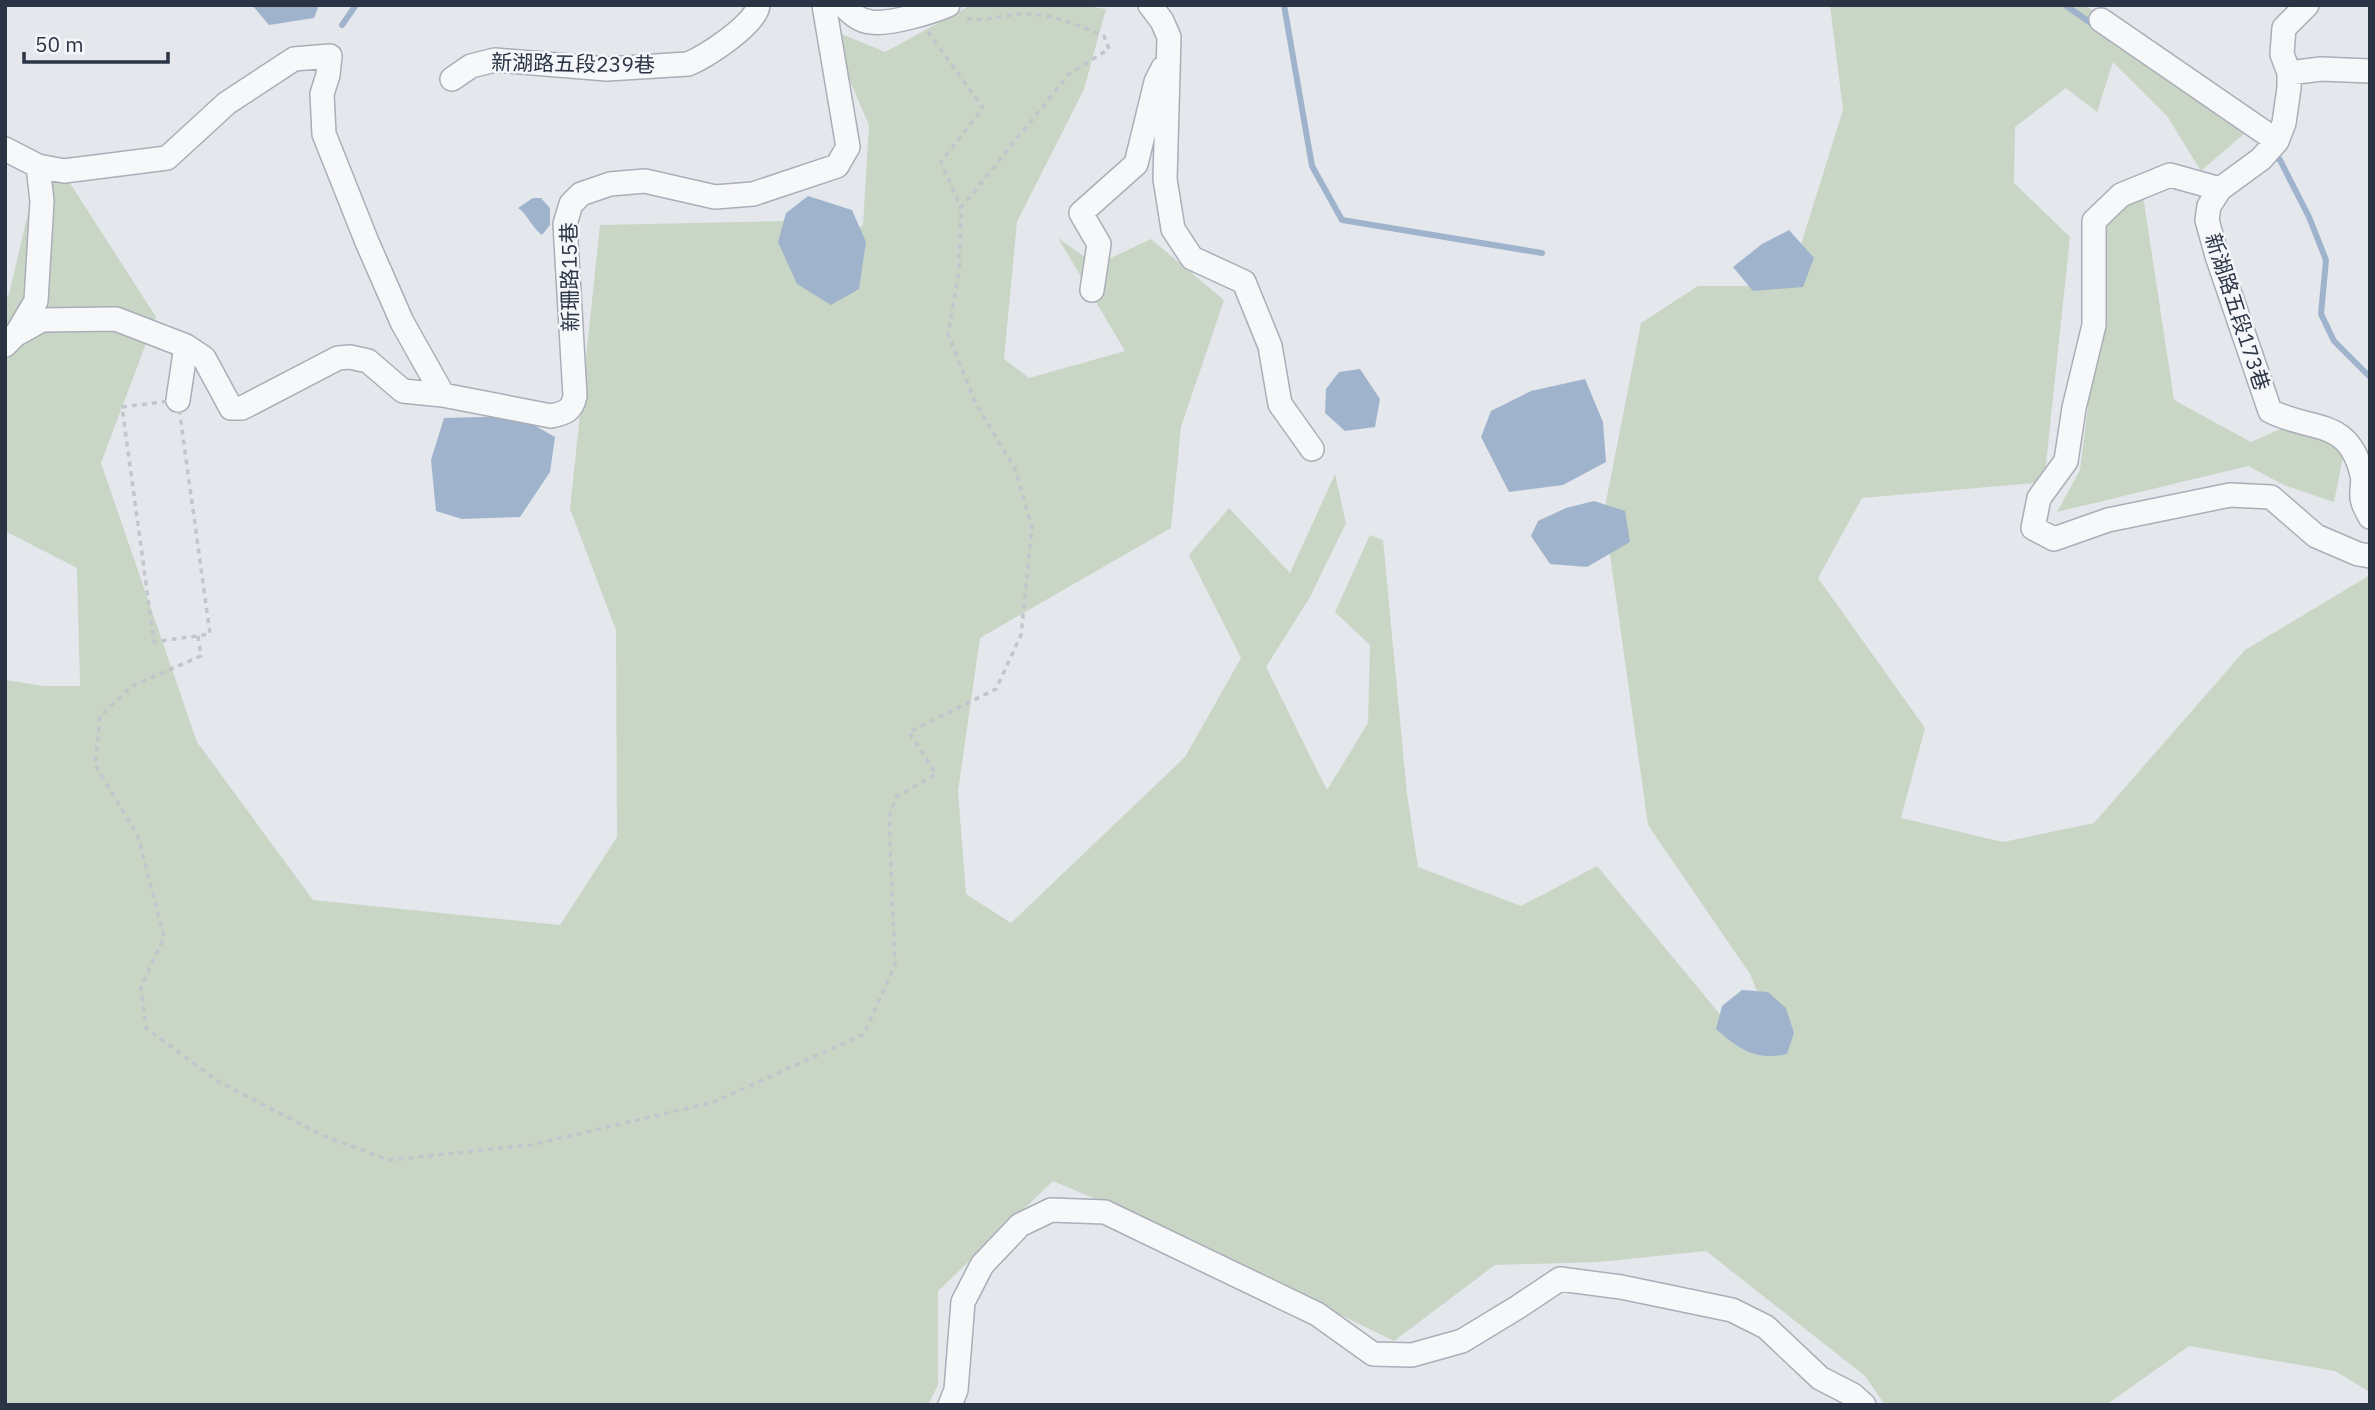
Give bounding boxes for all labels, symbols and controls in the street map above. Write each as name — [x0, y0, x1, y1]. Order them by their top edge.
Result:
scale bar — [24, 21, 168, 65]
text: 50 m — [35, 30, 84, 58]
street label: 新湖路五段239巷 — [491, 48, 655, 78]
street label: 新珊路15巷 — [554, 222, 584, 332]
street label: 新湖路五段173巷 — [2199, 229, 2277, 394]

